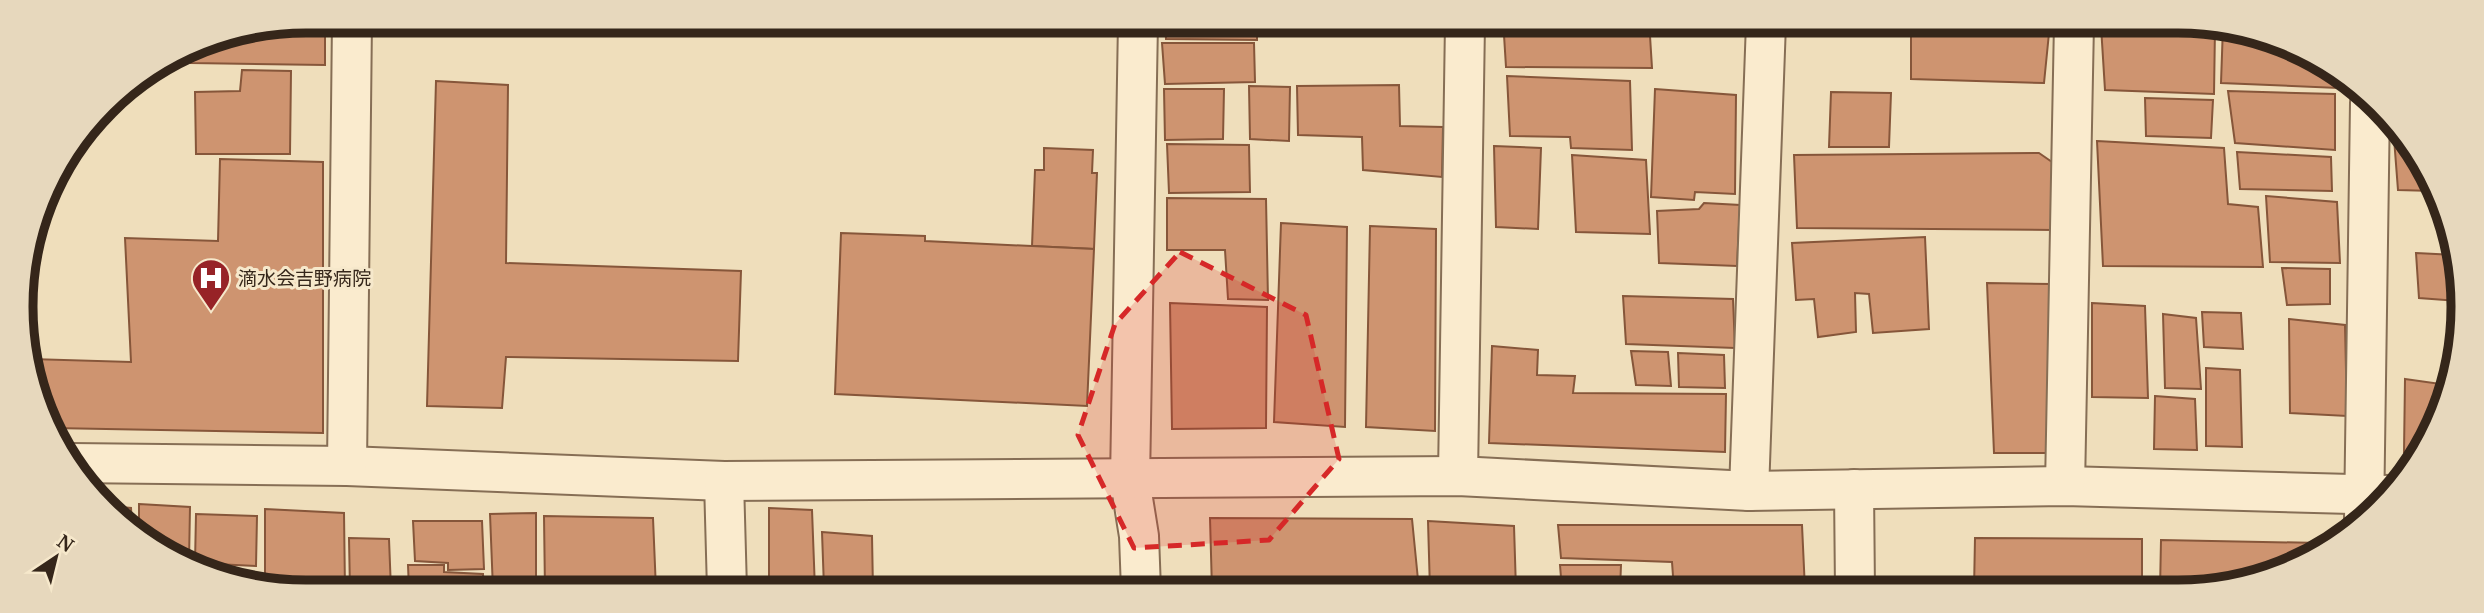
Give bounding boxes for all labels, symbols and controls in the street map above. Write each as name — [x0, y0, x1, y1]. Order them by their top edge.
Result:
hospital icon: 滴水会吉野病院 — [190, 257, 232, 312]
place label: 滴水会吉野病院 — [238, 265, 371, 291]
north arrow — [21, 522, 91, 592]
text: N — [52, 528, 79, 558]

